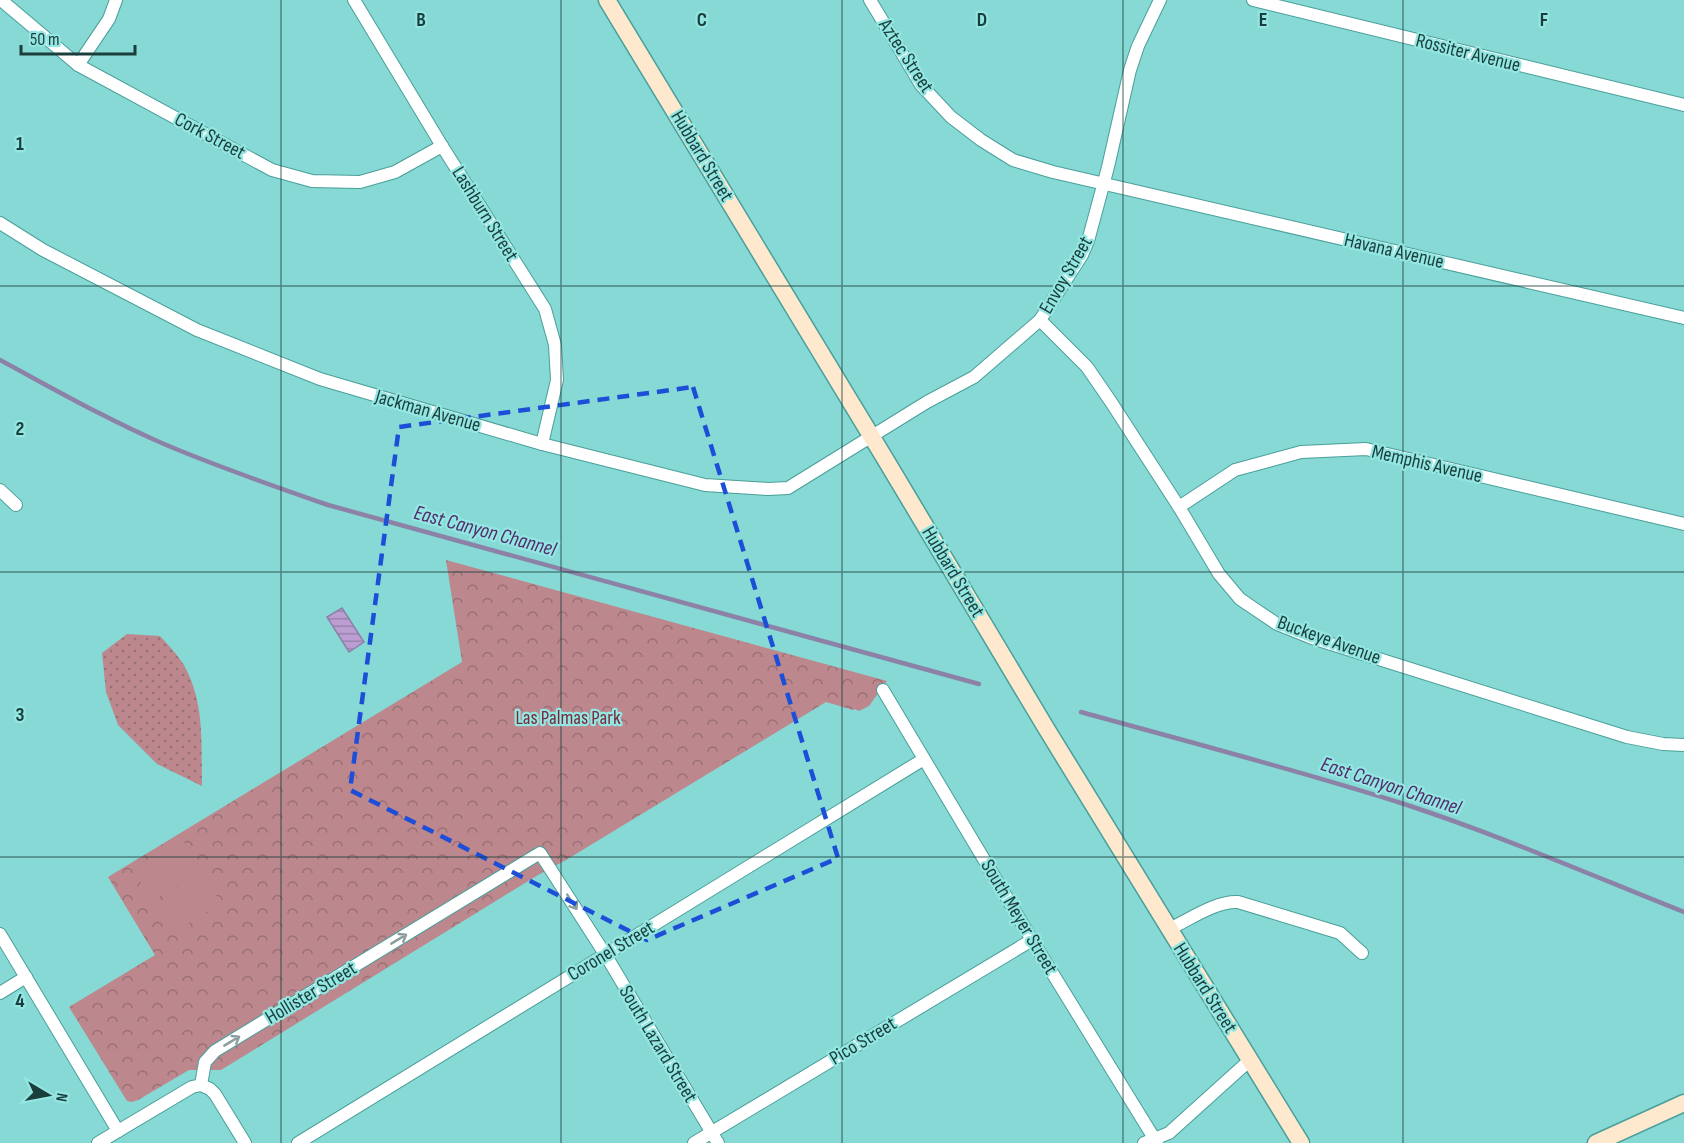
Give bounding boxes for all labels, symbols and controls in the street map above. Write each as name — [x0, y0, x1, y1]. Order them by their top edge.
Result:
text: B — [416, 8, 426, 32]
text: C — [697, 8, 707, 32]
text: D — [977, 8, 987, 32]
text: E — [1259, 8, 1267, 32]
text: F — [1540, 8, 1548, 32]
street label: Aztec Street — [873, 14, 939, 97]
scale bar — [21, 18, 135, 56]
street label: Rossiter Avenue — [1413, 28, 1523, 78]
text: 50 m — [30, 29, 60, 50]
street label: Hubbard Street — [665, 106, 739, 206]
street label: Cork Street — [171, 107, 249, 165]
text: 1 — [16, 132, 24, 156]
street label: Lashburn Street — [446, 162, 524, 266]
street label: Havana Avenue — [1342, 228, 1446, 274]
street label: Envoy Street — [1034, 232, 1098, 318]
street label: Jackman Avenue — [372, 384, 484, 438]
text: 2 — [16, 417, 24, 441]
street label: Memphis Avenue — [1369, 440, 1485, 488]
water label: East Canyon Channel — [411, 500, 560, 562]
street label: Hubbard Street — [916, 522, 990, 622]
street label: Buckeye Avenue — [1274, 610, 1384, 670]
text: 3 — [16, 703, 25, 727]
park label: Las Palmas Park — [515, 706, 621, 730]
water label: East Canyon Channel — [1318, 752, 1465, 821]
street label: South Meyer Street — [975, 855, 1063, 979]
one-way arrow — [566, 893, 578, 910]
street label: Coronel Street — [563, 916, 659, 986]
one-way arrow — [390, 933, 407, 945]
street label: Hubbard Street — [1168, 938, 1242, 1038]
street label: Hollister Street — [261, 956, 361, 1030]
street label: South Lazard Street — [614, 981, 702, 1107]
text: 4 — [15, 989, 25, 1013]
street label: Pico Street — [825, 1012, 901, 1070]
one-way arrow — [223, 1034, 240, 1046]
north arrow — [18, 1065, 78, 1125]
text: N — [51, 1091, 71, 1103]

